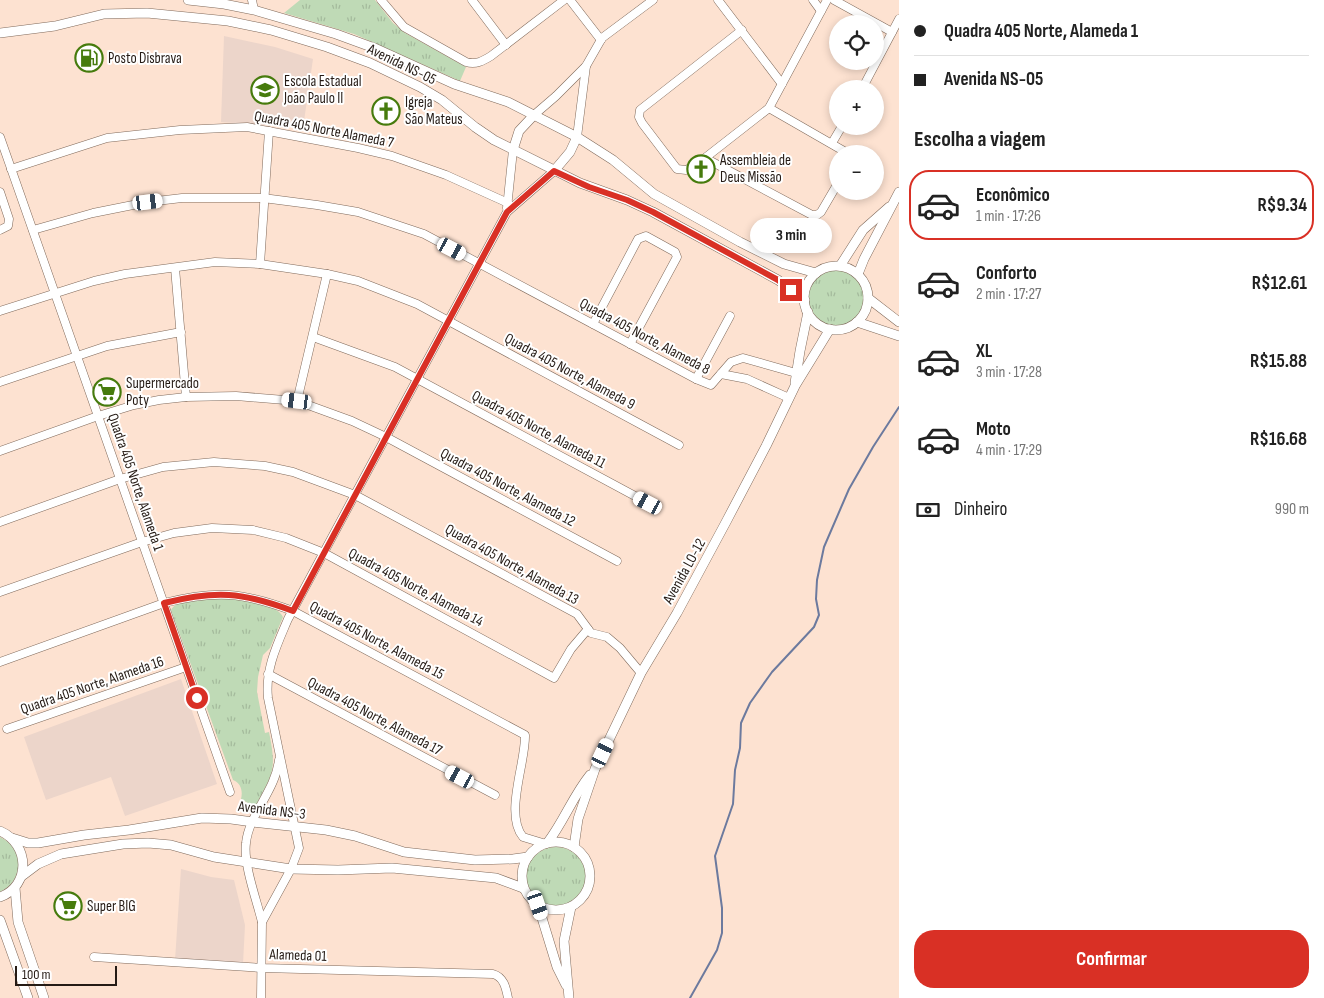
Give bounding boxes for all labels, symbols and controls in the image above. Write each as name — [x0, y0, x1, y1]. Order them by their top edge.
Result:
map controls — [829, 15, 884, 200]
button: locate — [829, 15, 884, 70]
text: Quadra 405 Norte, Alameda 1 — [944, 20, 1138, 43]
street label: Avenida NS-05 — [363, 39, 439, 89]
fuel station icon: Posto Disbrava — [74, 43, 104, 73]
place label: Posto Disbrava — [108, 49, 182, 68]
text: Avenida NS-05 — [944, 68, 1043, 91]
place label: Escola Estadual João Paulo II — [283, 72, 362, 108]
school or university icon: Escola Estadual João Paulo II — [250, 75, 280, 105]
button: + — [829, 80, 884, 135]
place label: Igreja São Mateus — [405, 93, 463, 129]
church icon: Igreja São Mateus — [371, 96, 401, 126]
street label: Quadra 405 Norte Alameda 7 — [253, 107, 395, 152]
text: Escolha a viagem — [914, 126, 1046, 153]
button: − — [829, 145, 884, 200]
place label: Assembleia de Deus Missão — [719, 151, 791, 187]
church icon: Assembleia de Deus Missão — [686, 154, 716, 184]
icon: car — [916, 183, 961, 228]
text: Econômico — [976, 184, 1050, 207]
car — [132, 193, 163, 211]
text: R$9.34 — [1258, 194, 1307, 217]
text: 1 min · 17:26 — [976, 207, 1041, 226]
callout: 3 min — [750, 218, 832, 252]
text: 3 min — [776, 226, 806, 245]
car — [435, 235, 468, 263]
icon: car — [916, 261, 961, 306]
text: Conforto — [976, 262, 1037, 285]
text: R$12.61 — [1252, 272, 1307, 295]
route end — [780, 279, 802, 301]
text: 2 min · 17:27 — [976, 285, 1041, 304]
street label: Quadra 405 Norte, Alameda 8 — [576, 294, 713, 379]
street label: Quadra 405 Norte, Alameda 9 — [501, 329, 638, 414]
icon: car — [916, 339, 961, 384]
text: XL — [976, 340, 992, 363]
text: R$15.88 — [1250, 350, 1307, 373]
text: 3 min · 17:28 — [976, 363, 1042, 382]
place label: Supermercado Poty — [126, 374, 199, 410]
supermarket icon: Supermercado Poty — [92, 377, 122, 407]
street label: Quadra 405 Norte, Alameda 11 — [468, 386, 610, 473]
car — [281, 392, 312, 410]
street label: Quadra 405 Norte, Alameda 1 — [103, 411, 168, 554]
icon: car — [916, 417, 961, 462]
text: Moto — [976, 418, 1011, 441]
text: R$16.68 — [1250, 428, 1307, 451]
text: 4 min · 17:29 — [976, 441, 1042, 460]
street label: Quadra 405 Norte, Alameda 12 — [437, 444, 579, 531]
car — [631, 489, 664, 517]
icon: cash — [914, 496, 942, 524]
text: Dinheiro — [954, 498, 1007, 521]
text: 990 m — [1275, 500, 1309, 519]
street label: Quadra 405 Norte, Alameda 13 — [441, 520, 582, 609]
street label: Avenida LO-12 — [658, 535, 710, 608]
street label: Quadra 405 Norte, Alameda 14 — [345, 544, 487, 631]
street label: Quadra 405 Norte, Alameda 15 — [306, 597, 447, 684]
street label: Quadra 405 Norte, Alameda 16 — [18, 652, 166, 719]
street label: Quadra 405 Norte, Alameda 17 — [304, 673, 445, 760]
route start — [186, 687, 208, 709]
car — [589, 736, 616, 770]
car — [443, 763, 476, 791]
street label: Avenida NS-3 — [236, 797, 307, 824]
car — [526, 888, 549, 922]
supermarket icon: Super BIG — [53, 891, 83, 921]
place label: Super BIG — [87, 897, 136, 916]
button: Confirmar — [914, 930, 1309, 988]
street label: Alameda 01 — [268, 945, 328, 966]
scale bar — [15, 963, 118, 986]
text: 100 m — [22, 966, 51, 983]

